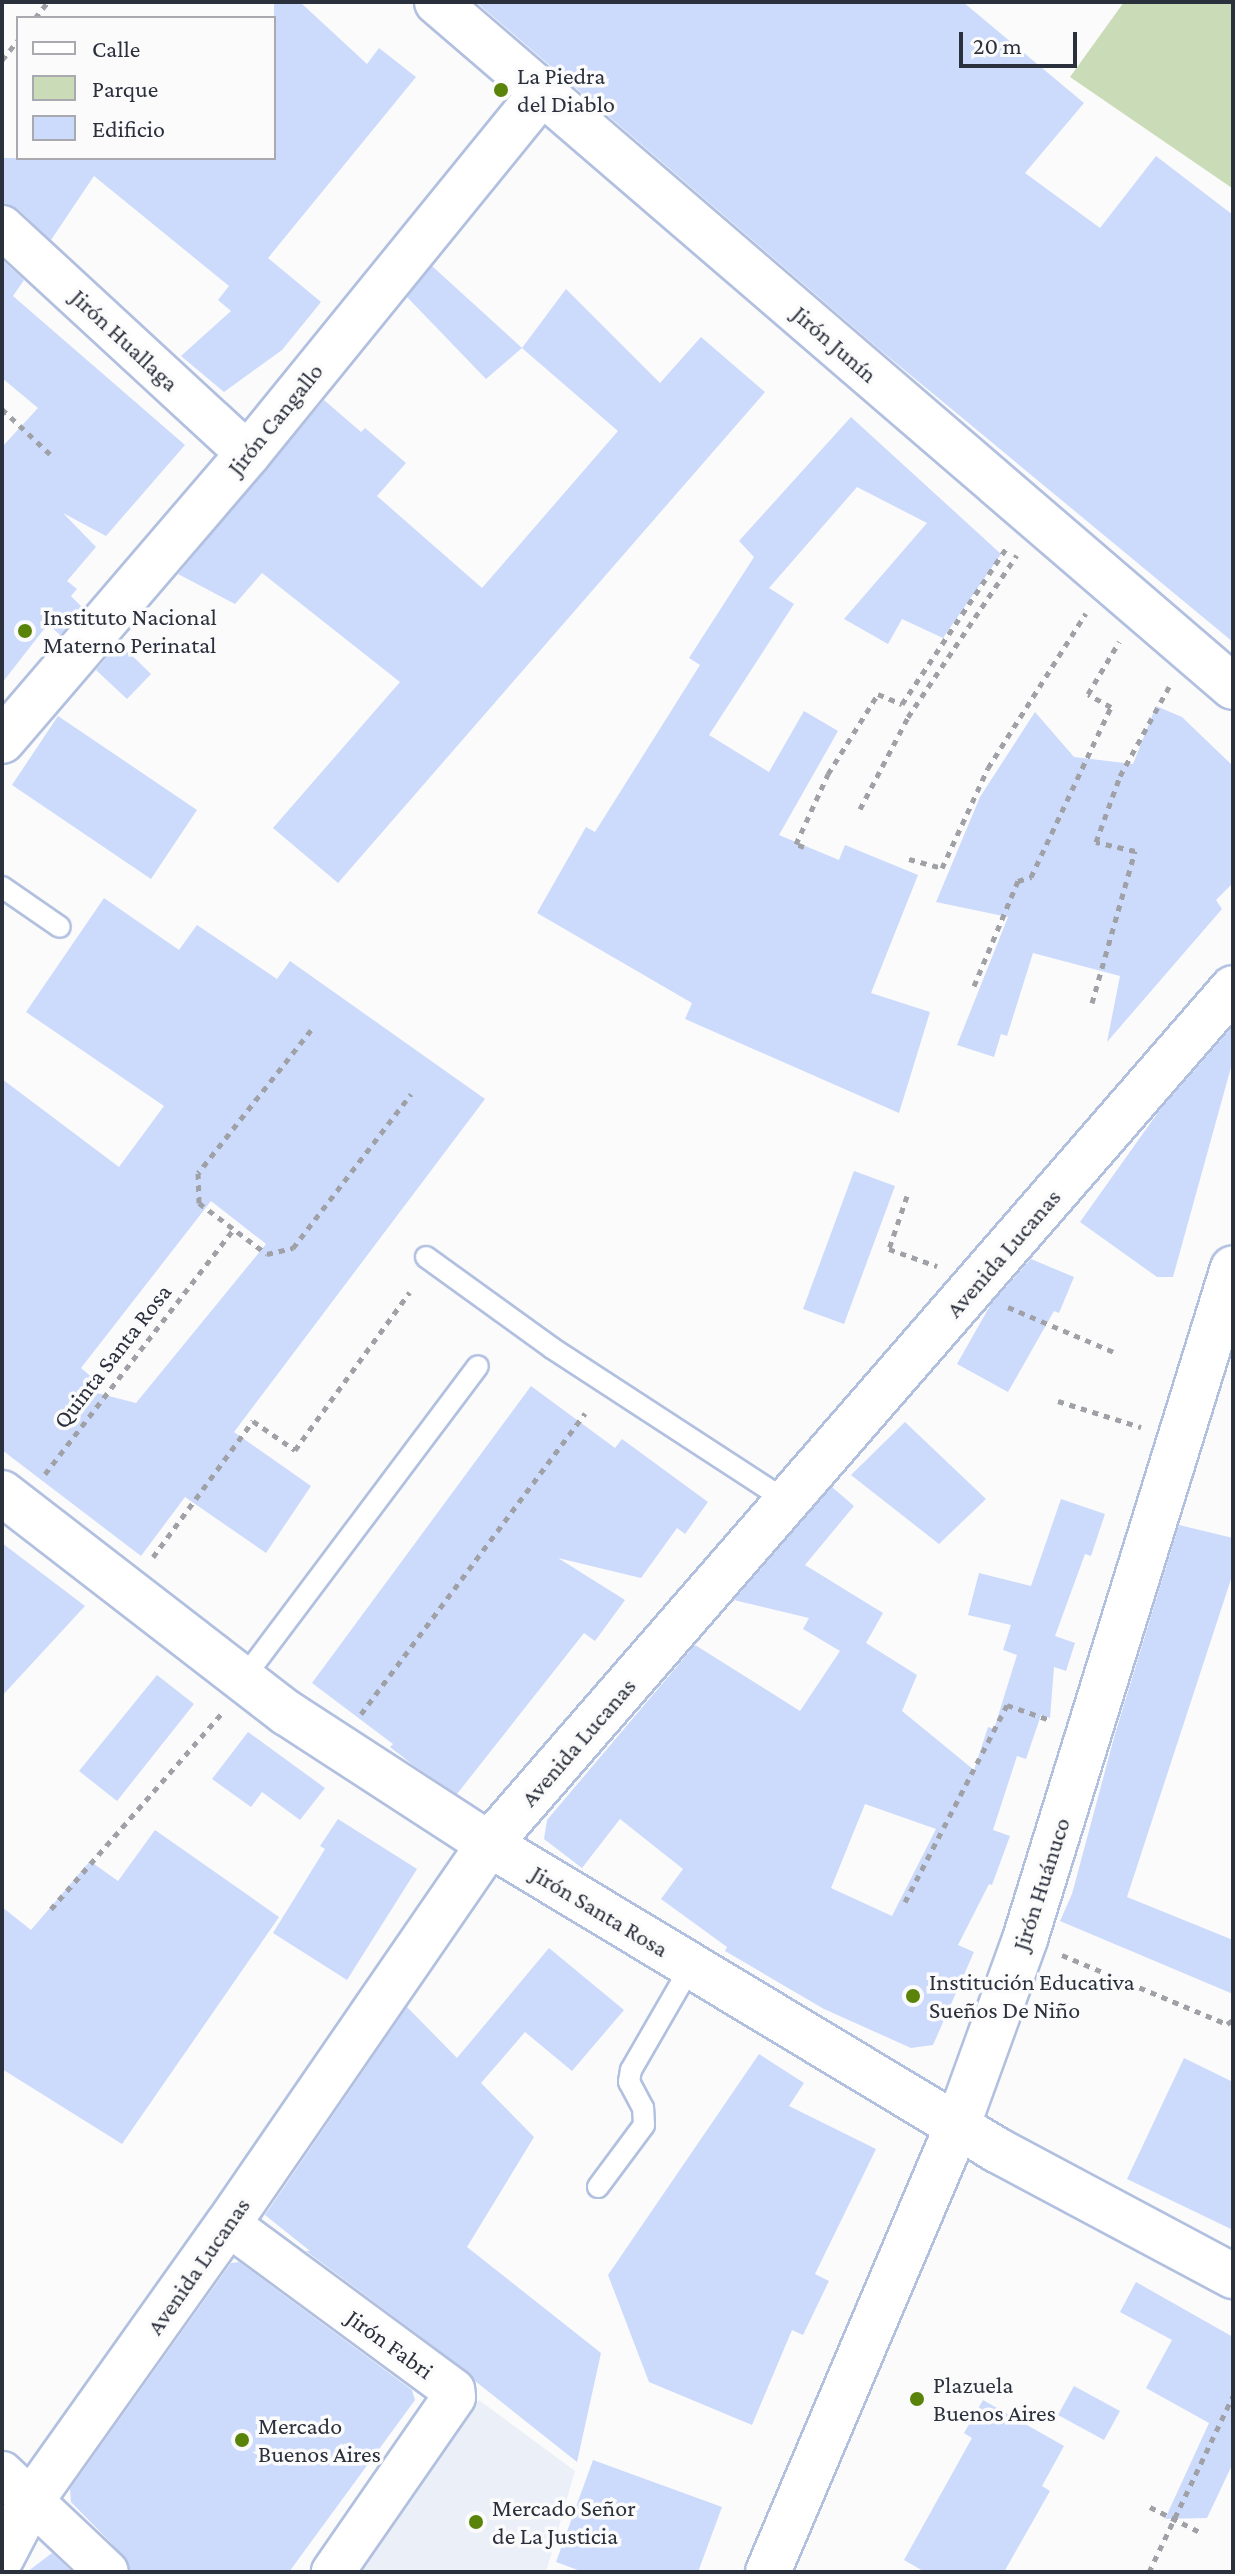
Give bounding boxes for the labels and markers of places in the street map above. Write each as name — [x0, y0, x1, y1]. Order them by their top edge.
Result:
place label: La Piedra del Diablo — [517, 62, 615, 118]
marker: La Piedra del Diablo — [492, 81, 510, 99]
place label: Instituto Nacional Materno Perinatal — [43, 603, 217, 659]
marker: Instituto Nacional Materno Perinatal — [14, 620, 36, 642]
place label: Institución Educativa Sueños De Niño — [929, 1968, 1135, 2024]
marker: Institución Educativa Sueños De Niño — [904, 1987, 922, 2005]
place label: Plazuela Buenos Aires — [933, 2371, 1056, 2427]
marker: Plazuela Buenos Aires — [908, 2390, 926, 2408]
place label: Mercado Buenos Aires — [258, 2412, 381, 2468]
marker: Mercado Buenos Aires — [233, 2431, 251, 2449]
place label: Mercado Señor de La Justicia — [492, 2494, 636, 2550]
marker: Mercado Señor de La Justicia — [467, 2513, 485, 2531]

